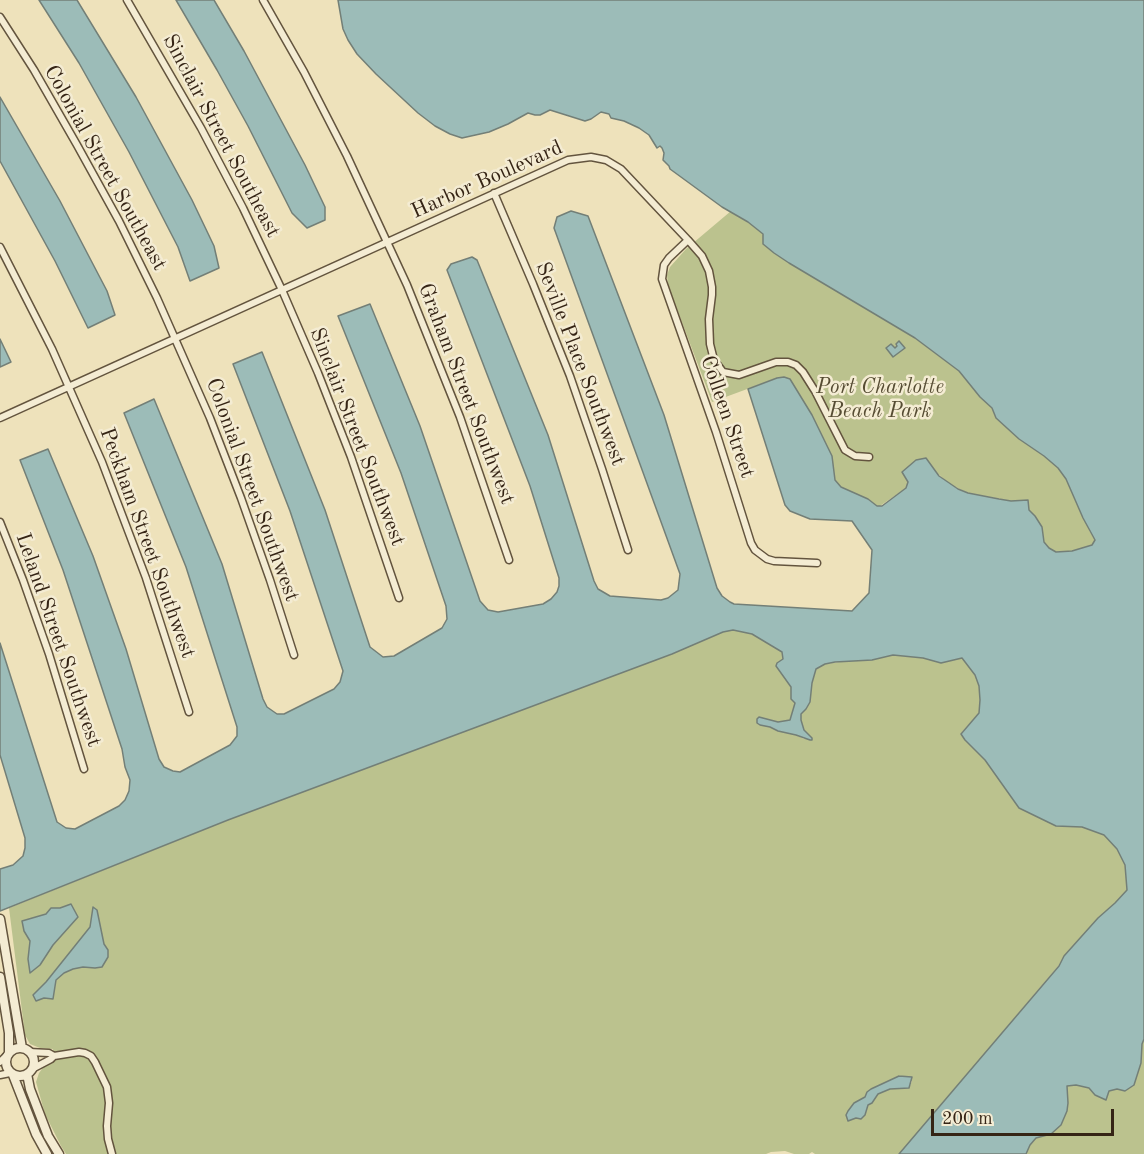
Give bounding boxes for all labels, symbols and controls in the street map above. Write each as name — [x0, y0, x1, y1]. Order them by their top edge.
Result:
street label: Sinclair Street Southeast — [157, 30, 285, 242]
street label: Colonial Street Southeast — [38, 61, 172, 275]
street label: Harbor Boulevard — [407, 135, 567, 225]
street label: Seville Place Southwest — [529, 259, 631, 469]
street label: Graham Street Southwest — [412, 280, 520, 508]
street label: Sinclair Street Southwest — [304, 324, 410, 550]
street label: Colleen Street — [694, 352, 760, 482]
park label: Port Charlotte Beach Park — [816, 374, 944, 424]
street label: Colonial Street Southwest — [200, 375, 304, 605]
street label: Peckham Street Southwest — [93, 424, 201, 662]
street label: Leland Street Southwest — [10, 530, 106, 750]
scale bar — [934, 1097, 1117, 1135]
text: 200 m — [942, 1110, 993, 1128]

